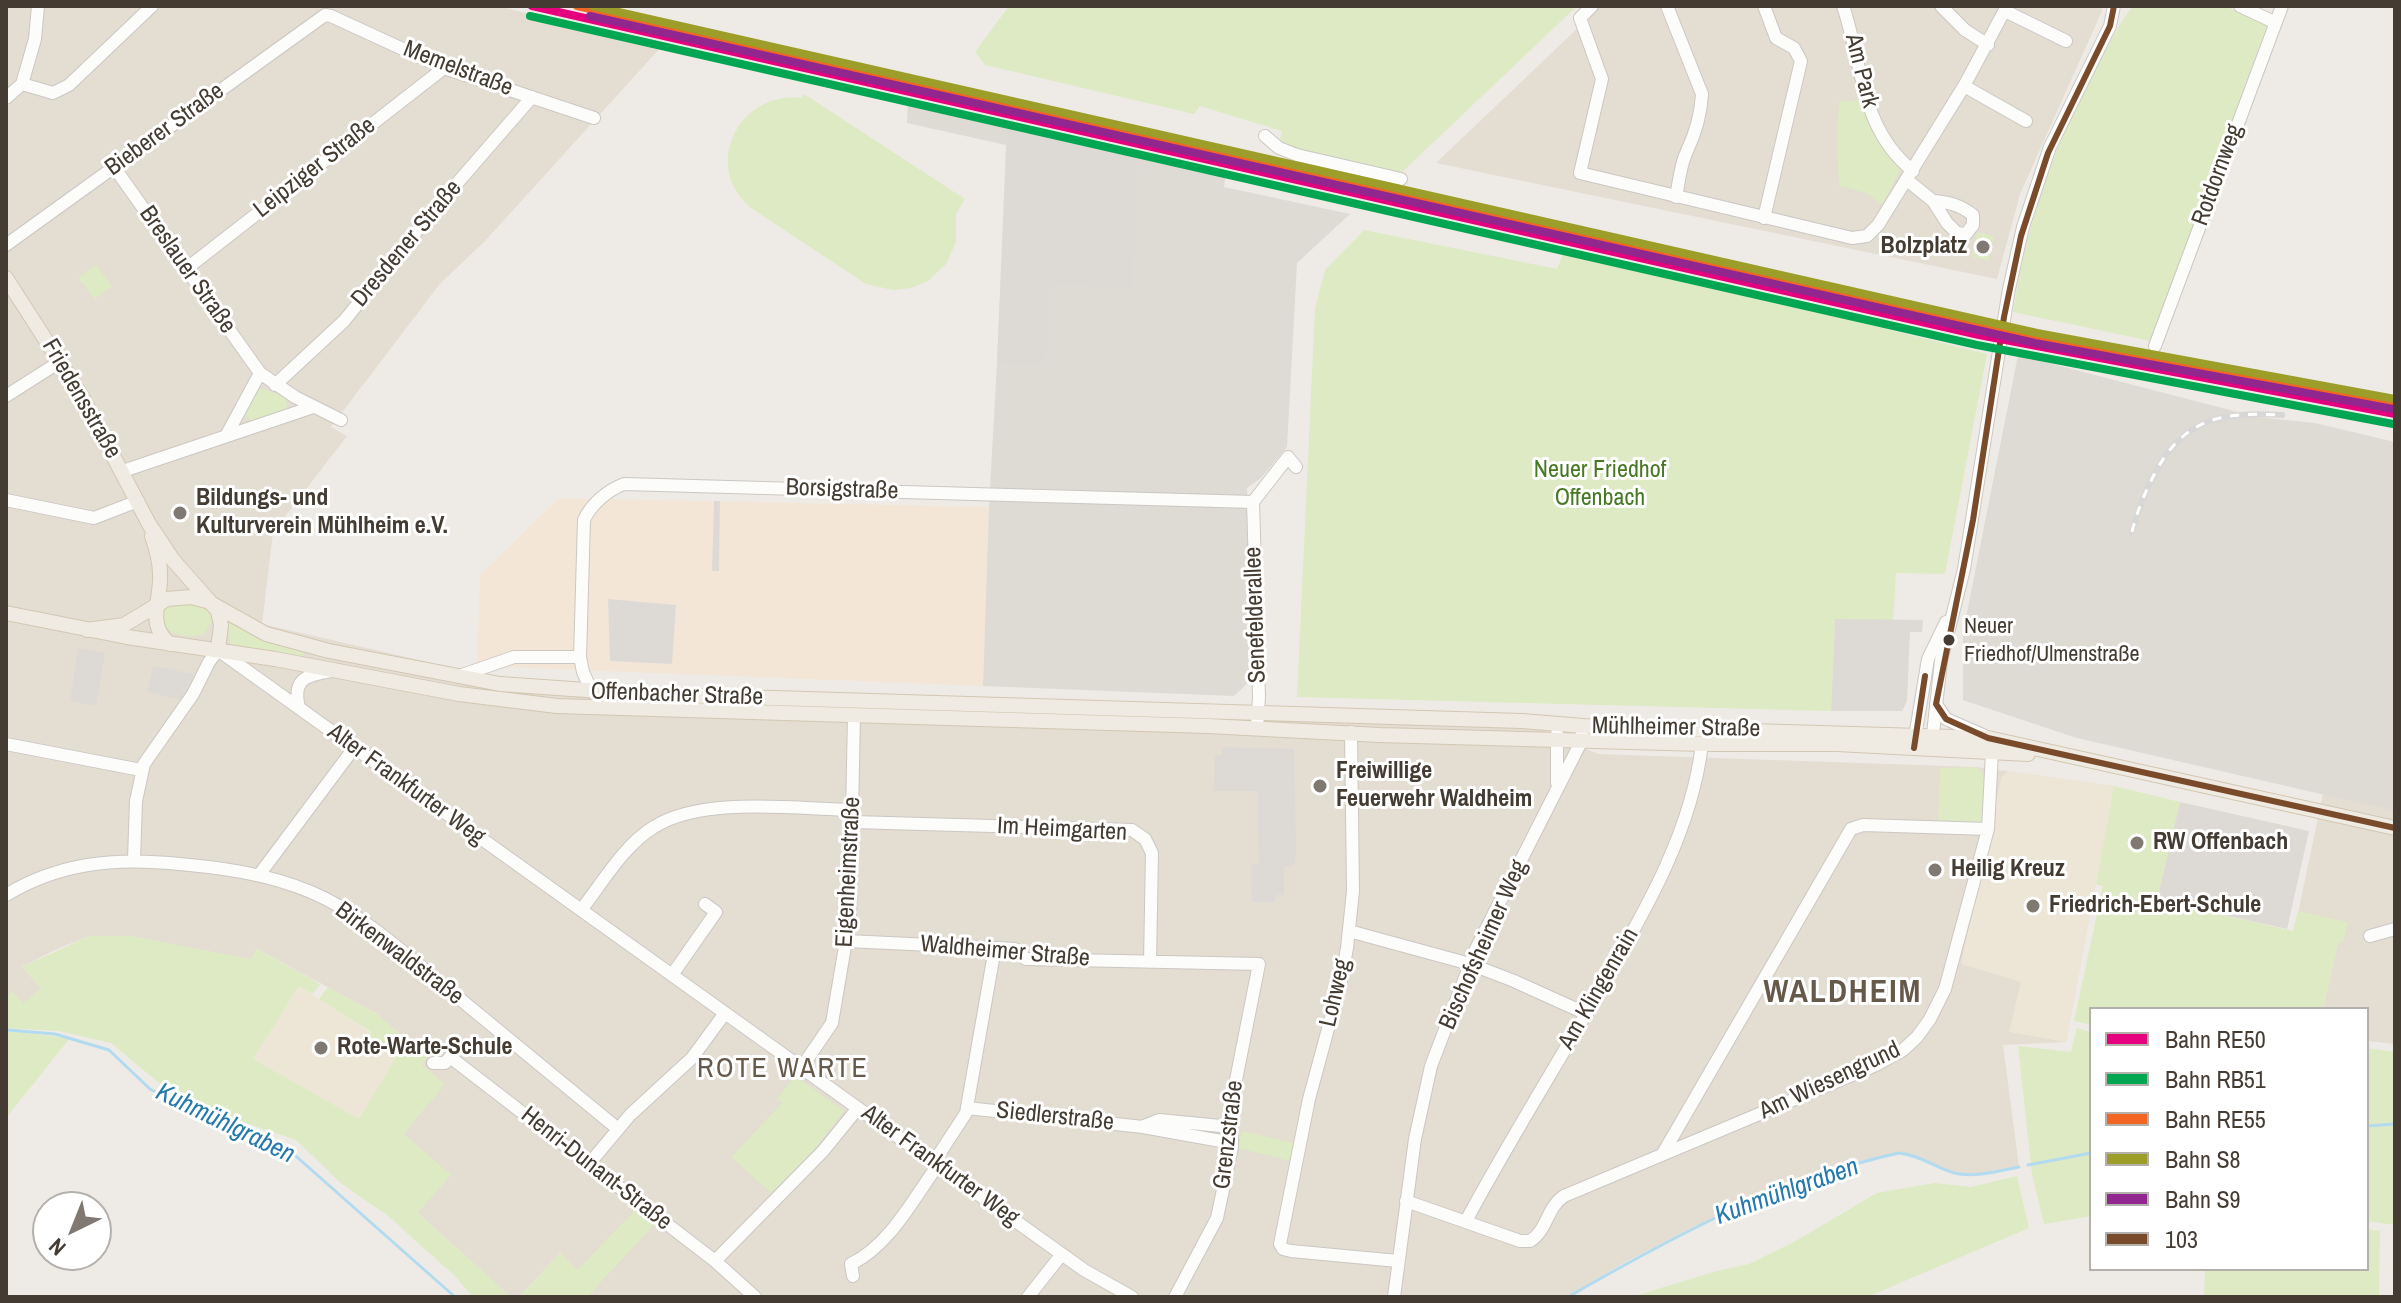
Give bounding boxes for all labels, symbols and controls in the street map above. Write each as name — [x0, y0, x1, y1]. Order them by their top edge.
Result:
street label: Am Park — [1838, 31, 1884, 111]
street label: Memelstraße — [399, 35, 517, 103]
street label: Bieberer Straße — [100, 77, 230, 183]
street label: Leipziger Straße — [248, 112, 382, 224]
street label: Rotdornweg — [2186, 120, 2250, 230]
street label: Dresdener Straße — [346, 175, 468, 313]
street label: Breslauer Straße — [133, 201, 241, 339]
place label: Bolzplatz — [1881, 233, 1967, 261]
marker: Bolzplatz — [1974, 238, 1992, 256]
street label: Friedensstraße — [35, 334, 127, 464]
park label: Neuer Friedhof Offenbach — [1534, 457, 1666, 513]
street label: Borsigstraße — [785, 474, 899, 506]
place label: Bildungs- und Kulturverein Mühlheim e.V. — [196, 485, 448, 541]
marker: Bildungs- und Kulturverein Mühlheim e.V. — [171, 504, 189, 522]
street label: Senefelderallee — [1239, 546, 1273, 684]
place label: Neuer Friedhof/Ulmenstraße — [1964, 614, 2139, 666]
marker: Neuer Friedhof/Ulmenstraße — [1941, 632, 1957, 648]
street label: Offenbacher Straße — [590, 678, 764, 712]
street label: Mühlheimer Straße — [1592, 712, 1760, 744]
street label: Alter Frankfurter Weg — [322, 718, 490, 852]
place label: Freiwillige Feuerwehr Waldheim — [1336, 758, 1532, 814]
marker: Freiwillige Feuerwehr Waldheim — [1311, 777, 1329, 795]
street label: Eigenheimstraße — [831, 796, 867, 948]
street label: Im Heimgarten — [996, 812, 1128, 848]
place label: RW Offenbach — [2153, 829, 2288, 857]
marker: RW Offenbach — [2128, 834, 2146, 852]
street label: Bischofsheimer Weg — [1434, 856, 1534, 1034]
place label: Heilig Kreuz — [1951, 856, 2065, 884]
marker: Heilig Kreuz — [1926, 861, 1944, 879]
place label: Friedrich-Ebert-Schule — [2049, 892, 2261, 920]
street label: Birkenwaldstraße — [329, 896, 469, 1012]
marker: Friedrich-Ebert-Schule — [2024, 897, 2042, 915]
street label: Am Klingenrain — [1553, 923, 1645, 1055]
street label: Waldheimer Straße — [919, 930, 1091, 974]
street label: Lohweg — [1314, 956, 1358, 1030]
district label: WALDHEIM — [1764, 974, 1922, 1012]
legend — [2089, 1007, 2369, 1271]
text: Bahn RE50 — [2165, 1023, 2266, 1055]
place label: Rote-Warte-Schule — [337, 1034, 512, 1062]
street label: Am Wiesengrund — [1755, 1036, 1905, 1126]
marker: Rote-Warte-Schule — [312, 1039, 330, 1057]
district label: ROTE WARTE — [697, 1052, 869, 1086]
text: Bahn RB51 — [2165, 1063, 2266, 1095]
water label: Kuhmühlgraben — [151, 1077, 299, 1171]
street label: Grenzstraße — [1208, 1079, 1250, 1191]
street label: Siedlerstraße — [995, 1097, 1115, 1137]
street label: Alter Frankfurter Weg — [856, 1099, 1024, 1233]
street label: Henri-Dunant-Straße — [515, 1101, 677, 1237]
text: Bahn RE55 — [2165, 1103, 2266, 1135]
text: Bahn S8 — [2165, 1143, 2241, 1175]
water label: Kuhmühlgraben — [1711, 1152, 1863, 1232]
text: Bahn S9 — [2165, 1183, 2241, 1215]
north arrow — [32, 1191, 112, 1271]
text: 103 — [2165, 1223, 2198, 1255]
text: N — [42, 1232, 72, 1263]

